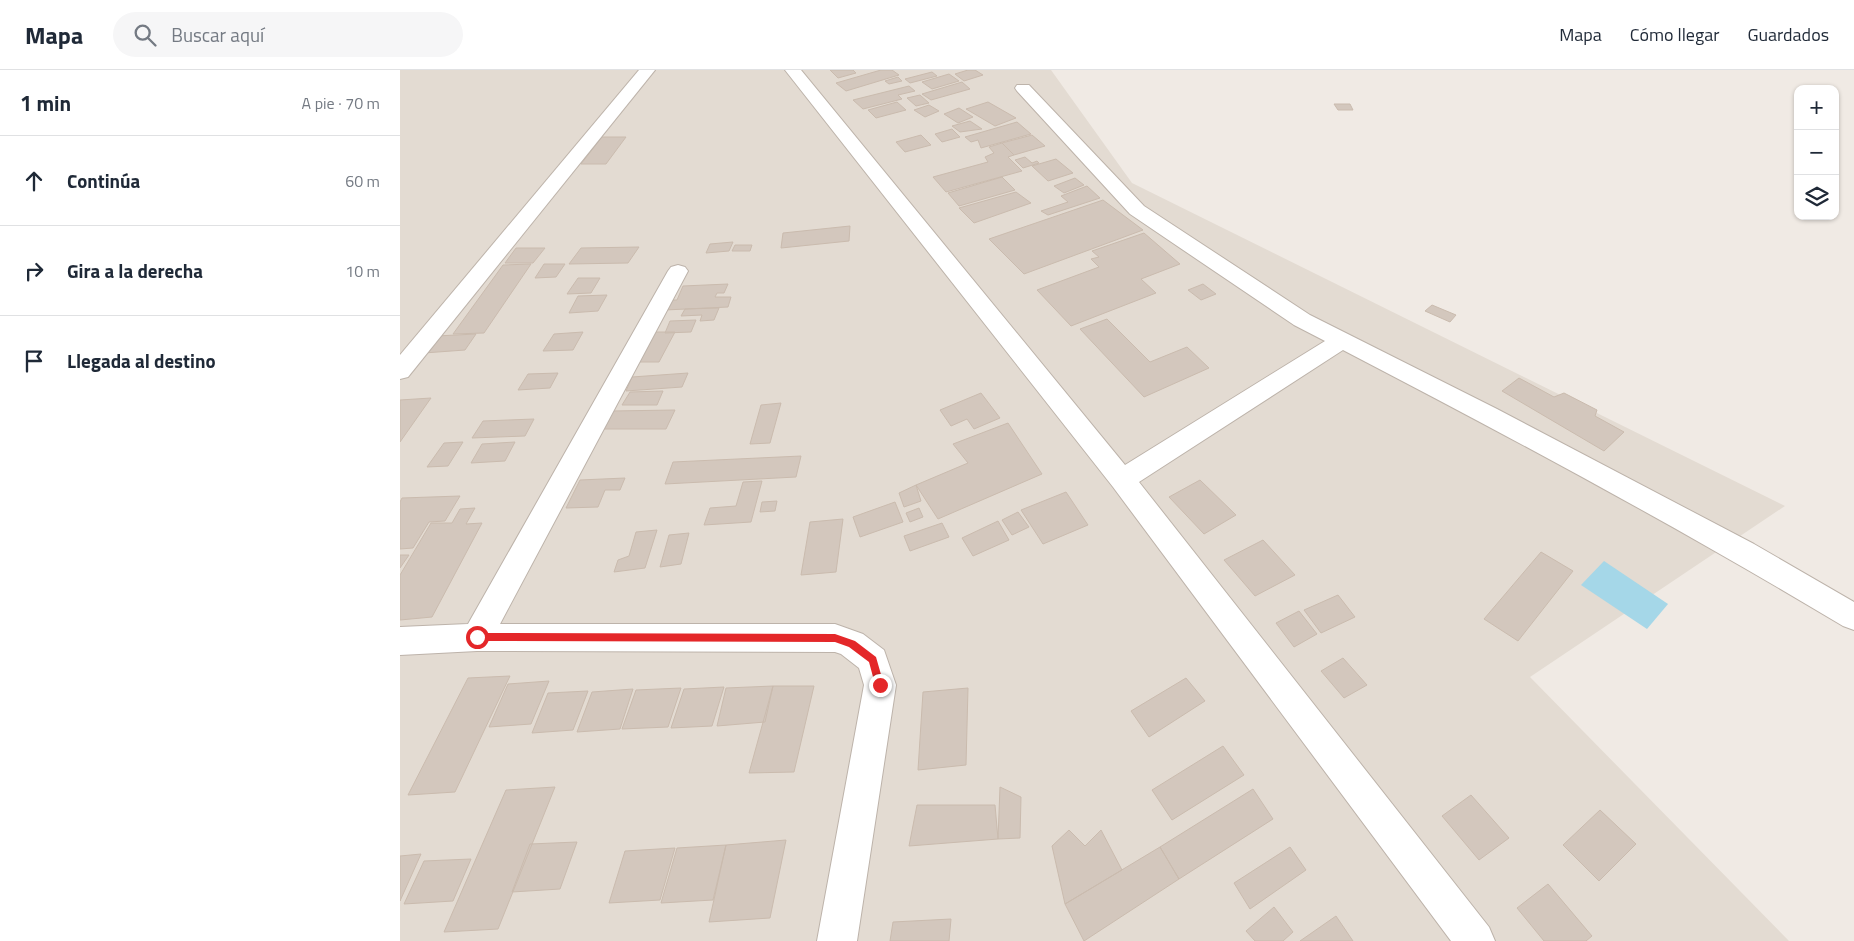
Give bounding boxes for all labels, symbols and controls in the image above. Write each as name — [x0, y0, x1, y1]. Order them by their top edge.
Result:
search box — [113, 12, 463, 57]
text: Mapa — [25, 17, 83, 53]
text: Buscar aquí — [171, 20, 264, 49]
icon: search — [131, 21, 159, 49]
text: Mapa — [1559, 21, 1602, 48]
text: Cómo llegar — [1630, 21, 1719, 48]
text: Guardados — [1747, 21, 1829, 48]
map controls — [1794, 85, 1839, 220]
button: + — [1794, 85, 1839, 130]
text: 1 min — [20, 87, 71, 119]
text: A pie · 70 m — [302, 91, 380, 115]
button: − — [1794, 130, 1839, 175]
text: Continúa — [67, 166, 140, 195]
icon: ahead — [20, 167, 48, 195]
text: 60 m — [345, 169, 380, 193]
button: layers — [1794, 175, 1839, 220]
text: Gira a la derecha — [67, 256, 203, 285]
icon: right — [20, 257, 48, 285]
text: 10 m — [345, 259, 380, 283]
text: Llegada al destino — [67, 346, 216, 375]
icon: arrive — [20, 347, 48, 375]
route start — [466, 626, 489, 649]
route end — [869, 674, 892, 697]

